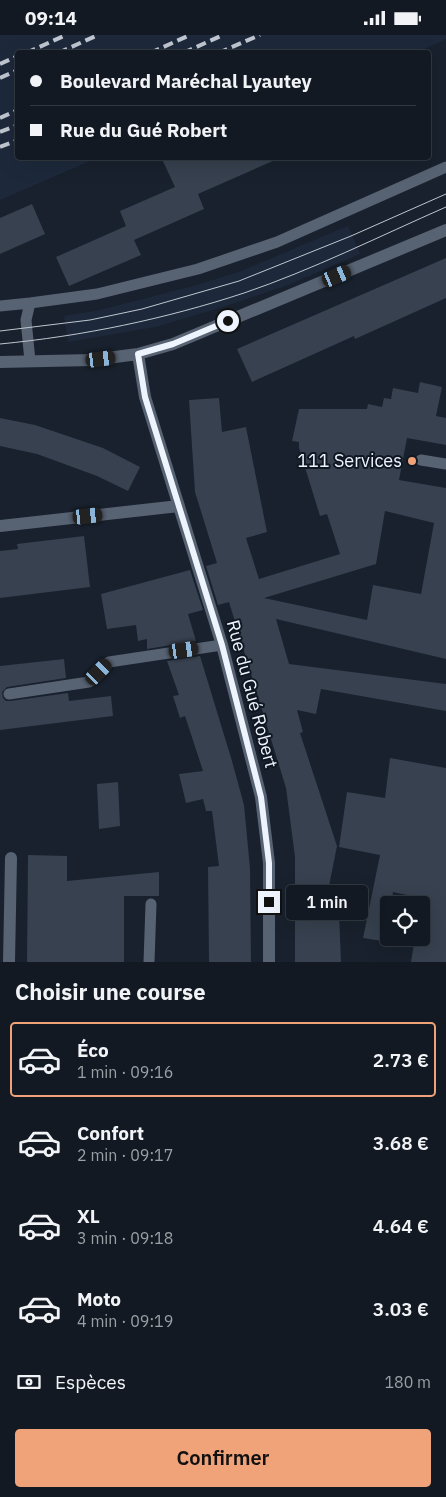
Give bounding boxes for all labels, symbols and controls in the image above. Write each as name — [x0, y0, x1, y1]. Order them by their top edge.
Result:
text: 09:14 — [25, 6, 77, 30]
text: Boulevard Maréchal Lyautey — [60, 69, 312, 93]
text: Rue du Gué Robert — [60, 118, 227, 142]
car — [320, 263, 353, 289]
route start — [217, 310, 239, 332]
car — [85, 350, 116, 368]
place label: 111 Services — [297, 449, 402, 472]
marker: 111 Services — [406, 455, 418, 467]
car — [72, 507, 103, 525]
street label: Rue du Gué Robert — [222, 617, 283, 770]
car — [168, 640, 199, 660]
car — [83, 656, 114, 688]
callout: 1 min — [286, 885, 369, 919]
route end — [258, 891, 280, 913]
text: 1 min — [306, 892, 348, 912]
map controls — [380, 896, 430, 946]
button: locate — [380, 896, 430, 946]
text: Choisir une course — [15, 977, 206, 1006]
icon: car — [17, 1037, 62, 1082]
text: Éco — [77, 1038, 109, 1062]
text: 2.73 € — [373, 1048, 429, 1072]
text: 1 min · 09:16 — [77, 1062, 173, 1082]
icon: car — [17, 1120, 62, 1165]
text: Confort — [77, 1121, 144, 1145]
text: 3.68 € — [373, 1131, 429, 1155]
text: 2 min · 09:17 — [77, 1145, 173, 1165]
icon: car — [17, 1203, 62, 1248]
text: XL — [77, 1204, 100, 1228]
text: 4.64 € — [373, 1214, 429, 1238]
text: 3 min · 09:18 — [77, 1228, 173, 1248]
icon: car — [17, 1286, 62, 1331]
text: Moto — [77, 1287, 121, 1311]
text: 3.03 € — [373, 1297, 429, 1321]
text: 4 min · 09:19 — [77, 1311, 173, 1331]
icon: cash — [15, 1368, 43, 1396]
text: Espèces — [55, 1370, 126, 1394]
text: 180 m — [384, 1372, 431, 1392]
button: Confirmer — [15, 1429, 431, 1487]

